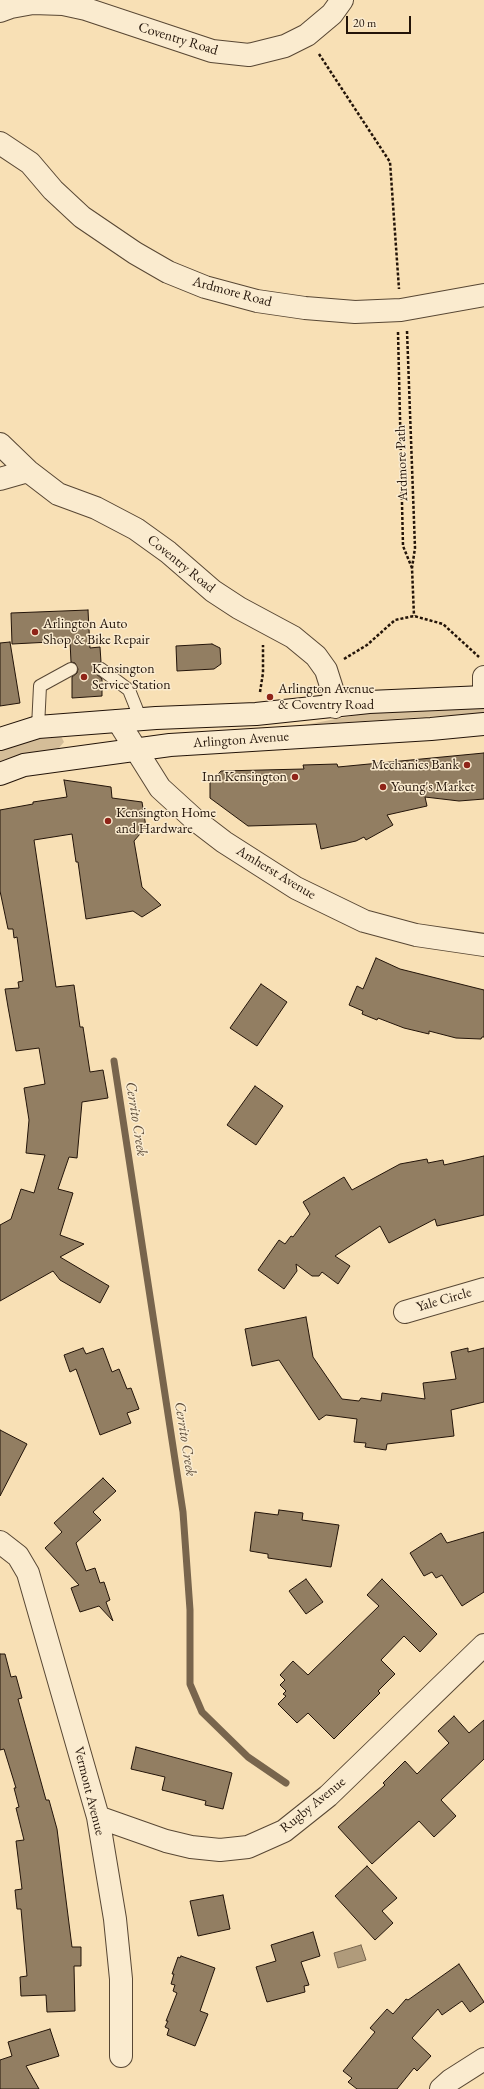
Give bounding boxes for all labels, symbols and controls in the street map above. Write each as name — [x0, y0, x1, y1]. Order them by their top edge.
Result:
scale bar — [348, 8, 413, 34]
text: 20 m — [353, 15, 376, 31]
street label: Coventry Road — [136, 19, 220, 59]
street label: Ardmore Road — [190, 273, 274, 311]
street label: Ardmore Path — [392, 425, 412, 501]
street label: Coventry Road — [144, 531, 218, 597]
place label: Arlington Auto Shop & Bike Repair — [43, 616, 150, 648]
marker: Arlington Auto Shop & Bike Repair — [30, 627, 40, 637]
place label: Kensington Service Station — [92, 661, 171, 694]
marker: Kensington Service Station — [79, 672, 89, 682]
place label: Arlington Avenue & Coventry Road — [278, 681, 374, 714]
marker: Arlington Avenue & Coventry Road — [265, 692, 275, 702]
street label: Arlington Avenue — [192, 728, 290, 752]
place label: Mechanics Bank — [371, 757, 459, 773]
marker: Mechanics Bank — [462, 760, 472, 770]
place label: Inn Kensington — [202, 769, 287, 785]
marker: Inn Kensington — [290, 772, 300, 782]
place label: Young's Market — [391, 779, 475, 795]
marker: Young's Market — [378, 782, 388, 792]
place label: Kensington Home and Hardware — [116, 805, 216, 838]
marker: Kensington Home and Hardware — [103, 816, 113, 826]
street label: Amherst Avenue — [233, 843, 319, 903]
water label: Cerrito Creek — [121, 1080, 151, 1158]
street label: Yale Circle — [415, 1284, 473, 1316]
water label: Cerrito Creek — [170, 1400, 200, 1478]
street label: Vermont Avenue — [70, 1745, 108, 1837]
street label: Rugby Avenue — [277, 1773, 349, 1837]

